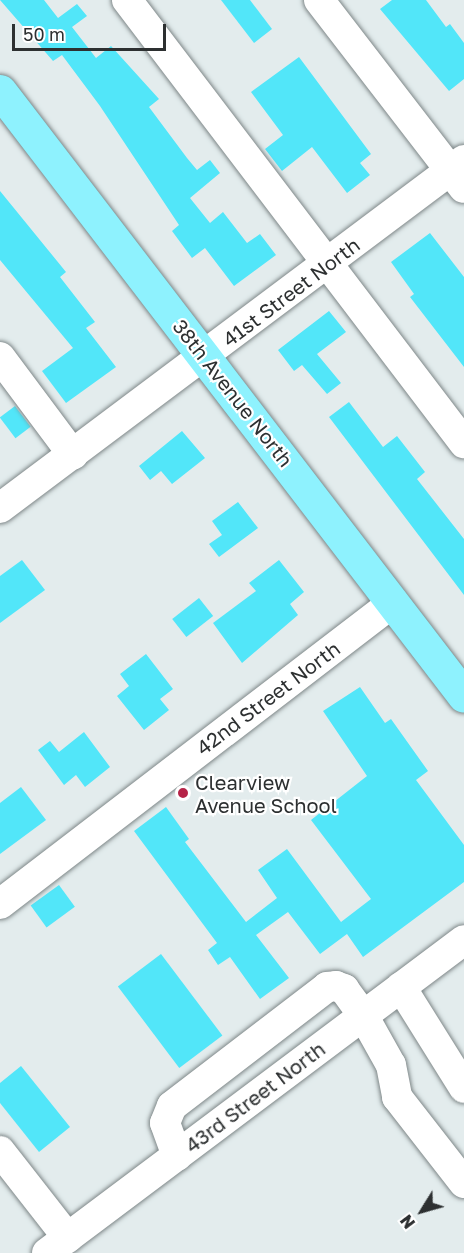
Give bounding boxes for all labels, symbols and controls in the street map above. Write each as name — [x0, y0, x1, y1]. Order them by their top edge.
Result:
scale bar — [15, 12, 170, 50]
text: 50 m — [23, 23, 65, 45]
street label: 41st Street North — [218, 233, 364, 351]
street label: 38th Avenue North — [168, 314, 298, 472]
street label: 42nd Street North — [192, 636, 344, 760]
place label: Clearview Avenue School — [195, 770, 337, 817]
marker: Clearview Avenue School — [176, 786, 190, 800]
street label: 43rd Street North — [180, 1037, 330, 1157]
north arrow — [392, 1181, 452, 1241]
text: N — [396, 1211, 419, 1233]

